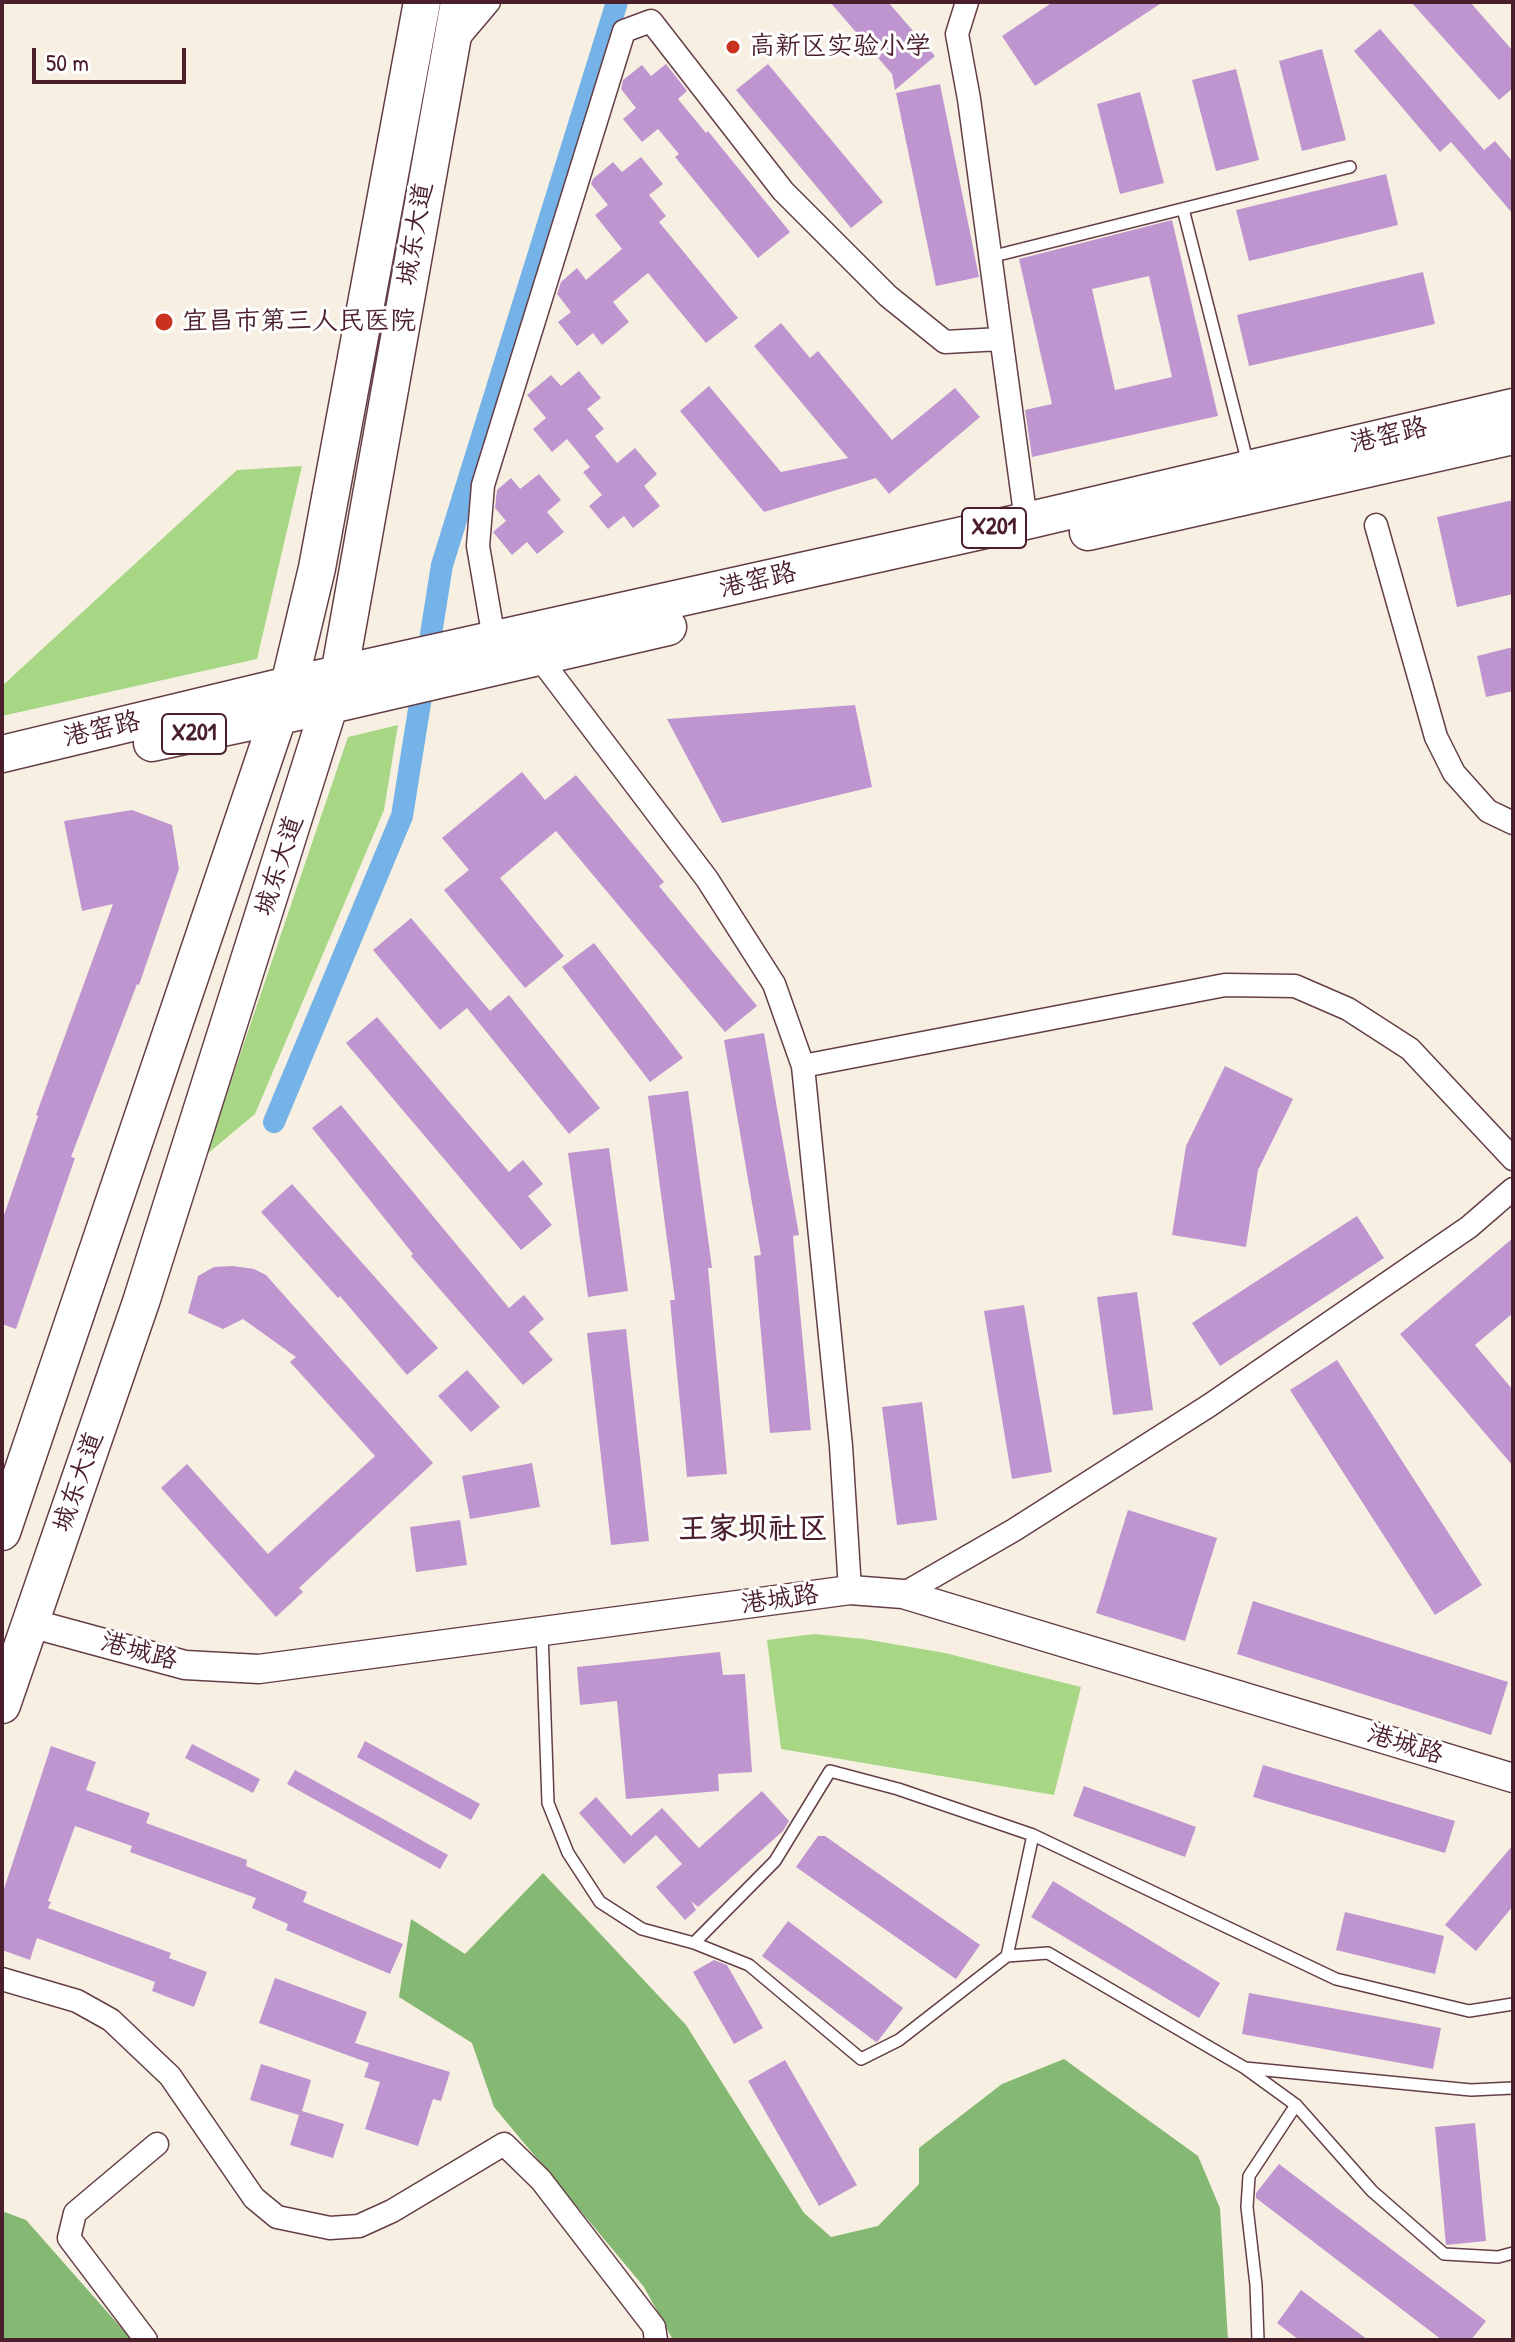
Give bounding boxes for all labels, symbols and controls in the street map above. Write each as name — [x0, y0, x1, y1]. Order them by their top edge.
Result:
place label: 高新区实验小学 — [749, 31, 931, 63]
scale bar — [36, 32, 190, 82]
marker: 高新区实验小学 — [724, 38, 742, 56]
text: 50 m — [46, 46, 89, 78]
street label: 城东大道 — [392, 180, 440, 288]
place label: 宜昌市第三人民医院 — [182, 306, 416, 338]
marker: 宜昌市第三人民医院 — [153, 311, 175, 333]
street label: 港窑路 — [1347, 412, 1431, 460]
road number: X201 — [962, 508, 1026, 548]
street label: 港窑路 — [716, 557, 800, 605]
street label: 港窑路 — [60, 706, 144, 754]
road number: X201 — [162, 714, 226, 754]
street label: 城东大道 — [249, 812, 311, 920]
street label: 城东大道 — [47, 1428, 111, 1536]
district label: 王家坝社区 — [678, 1512, 828, 1548]
street label: 港城路 — [739, 1579, 821, 1621]
street label: 港城路 — [97, 1627, 181, 1677]
street label: 港城路 — [1363, 1719, 1447, 1771]

